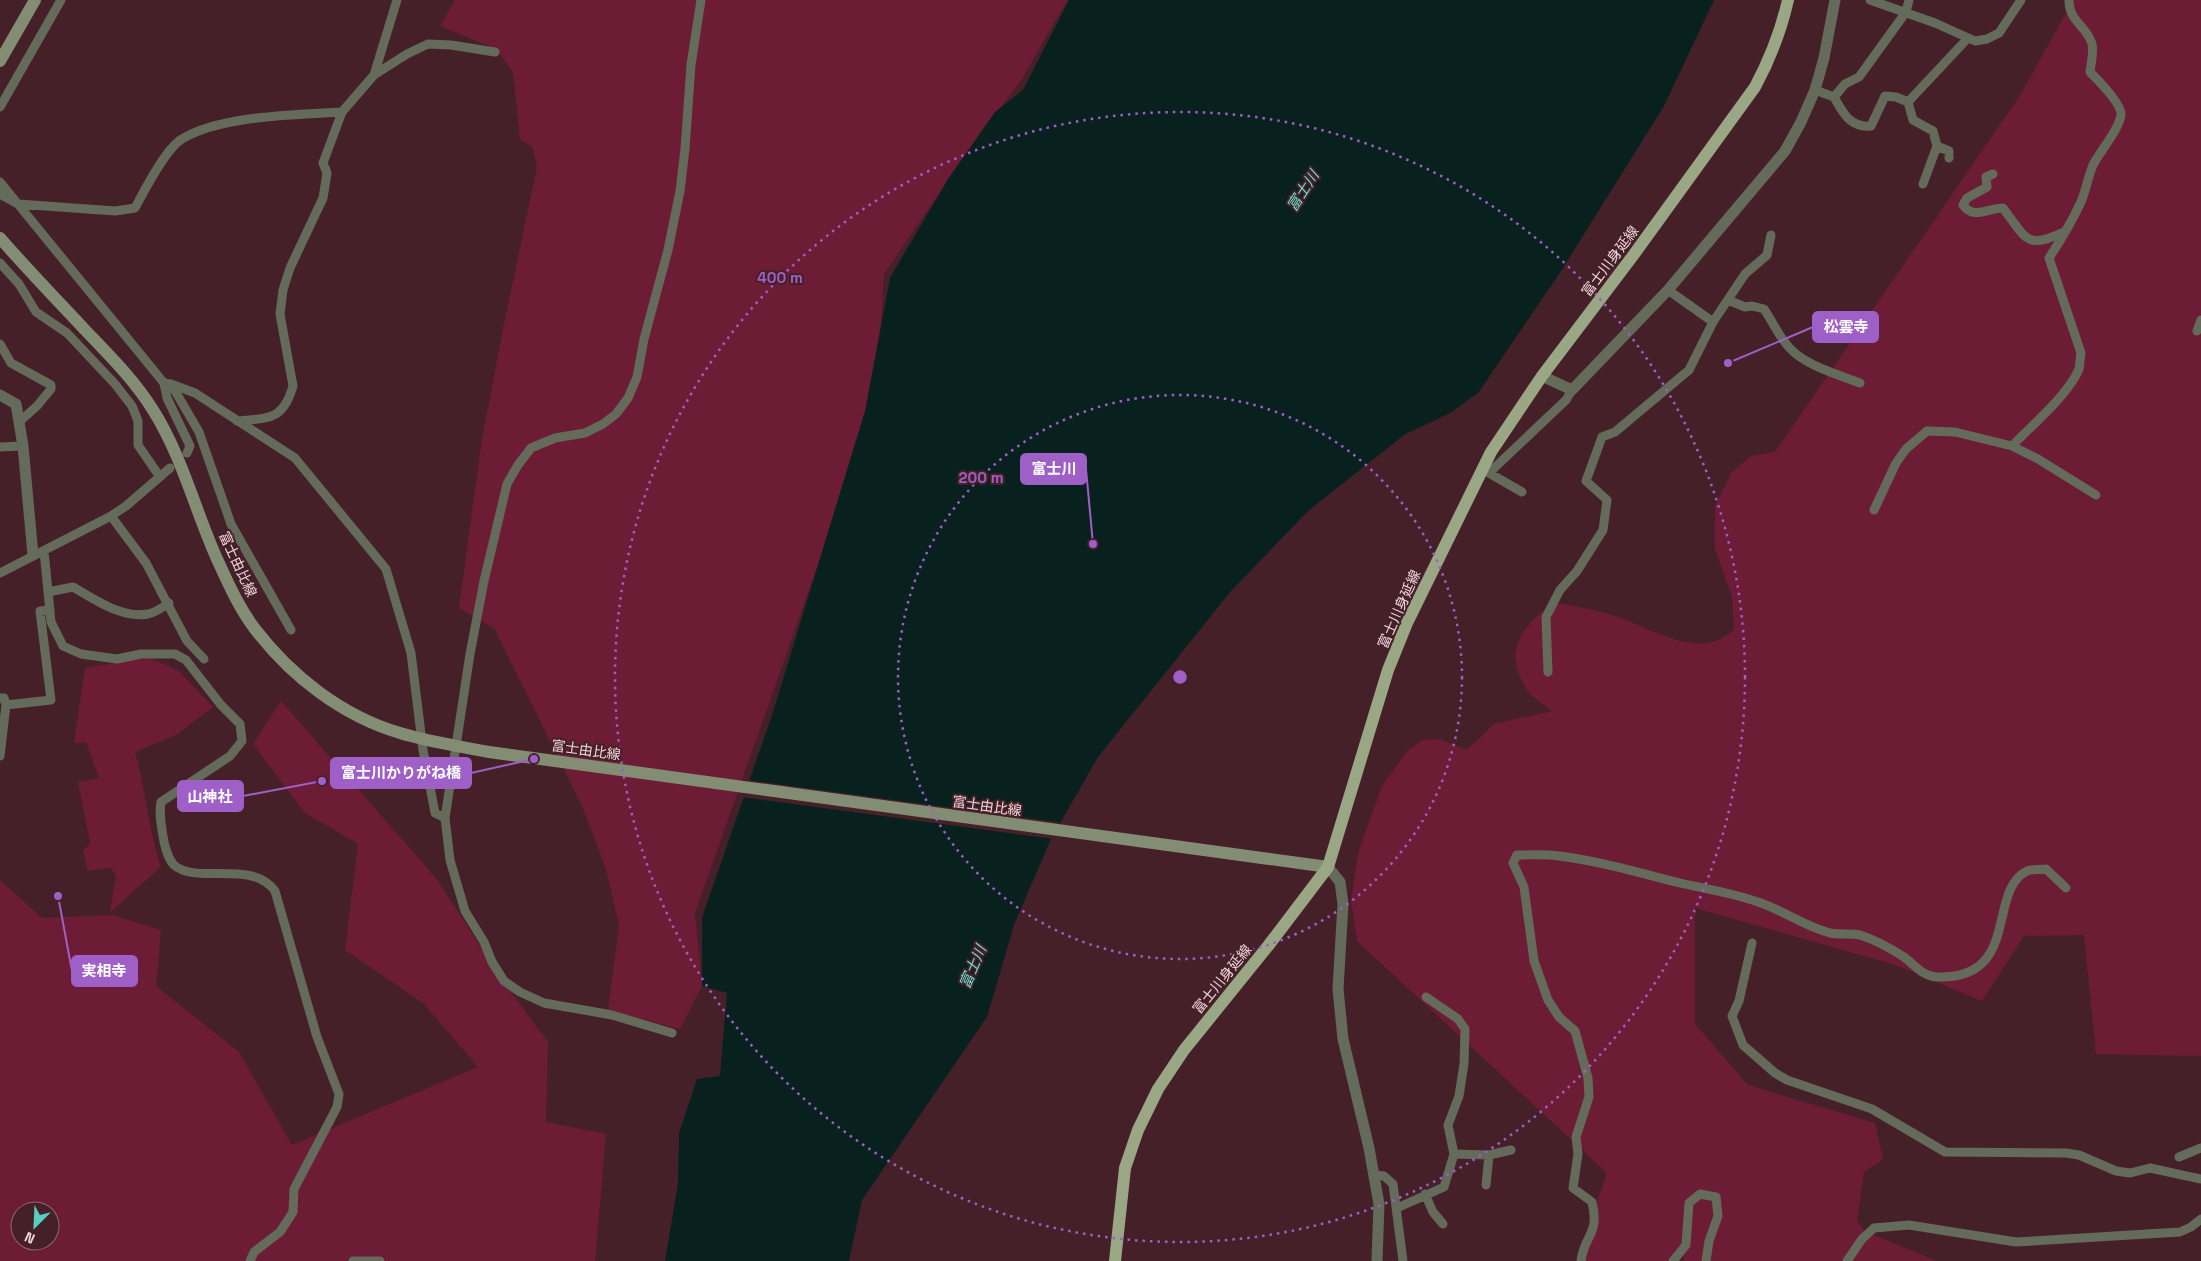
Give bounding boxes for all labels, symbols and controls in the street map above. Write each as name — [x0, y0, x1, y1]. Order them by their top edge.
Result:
water label: 富士川 — [1282, 165, 1324, 215]
street label: 富士川身延線 — [1578, 222, 1642, 300]
text: 400 m — [757, 268, 803, 287]
callout: 松雲寺 — [1813, 312, 1878, 342]
text: 松雲寺 — [1823, 317, 1869, 336]
callout: 富士川 — [1021, 454, 1086, 484]
text: 富士川 — [1031, 459, 1077, 478]
text: 200 m — [959, 468, 1003, 487]
street label: 富士由比線 — [215, 528, 261, 600]
street label: 富士川身延線 — [1374, 567, 1424, 651]
centre of rings — [1171, 668, 1189, 686]
street label: 富士由比線 — [550, 736, 622, 764]
callout: 富士川かりがね橋 — [331, 758, 471, 788]
text: 富士川かりがね橋 — [341, 763, 462, 782]
callout: 山神社 — [178, 781, 243, 811]
text: 山神社 — [187, 787, 233, 806]
street label: 富士由比線 — [951, 792, 1023, 820]
water label: 富士川 — [955, 941, 991, 991]
street label: 富士川身延線 — [1189, 941, 1255, 1017]
callout: 実相寺 — [72, 956, 137, 986]
text: 実相寺 — [81, 961, 127, 980]
north arrow — [10, 1201, 60, 1251]
text: N — [22, 1228, 38, 1248]

